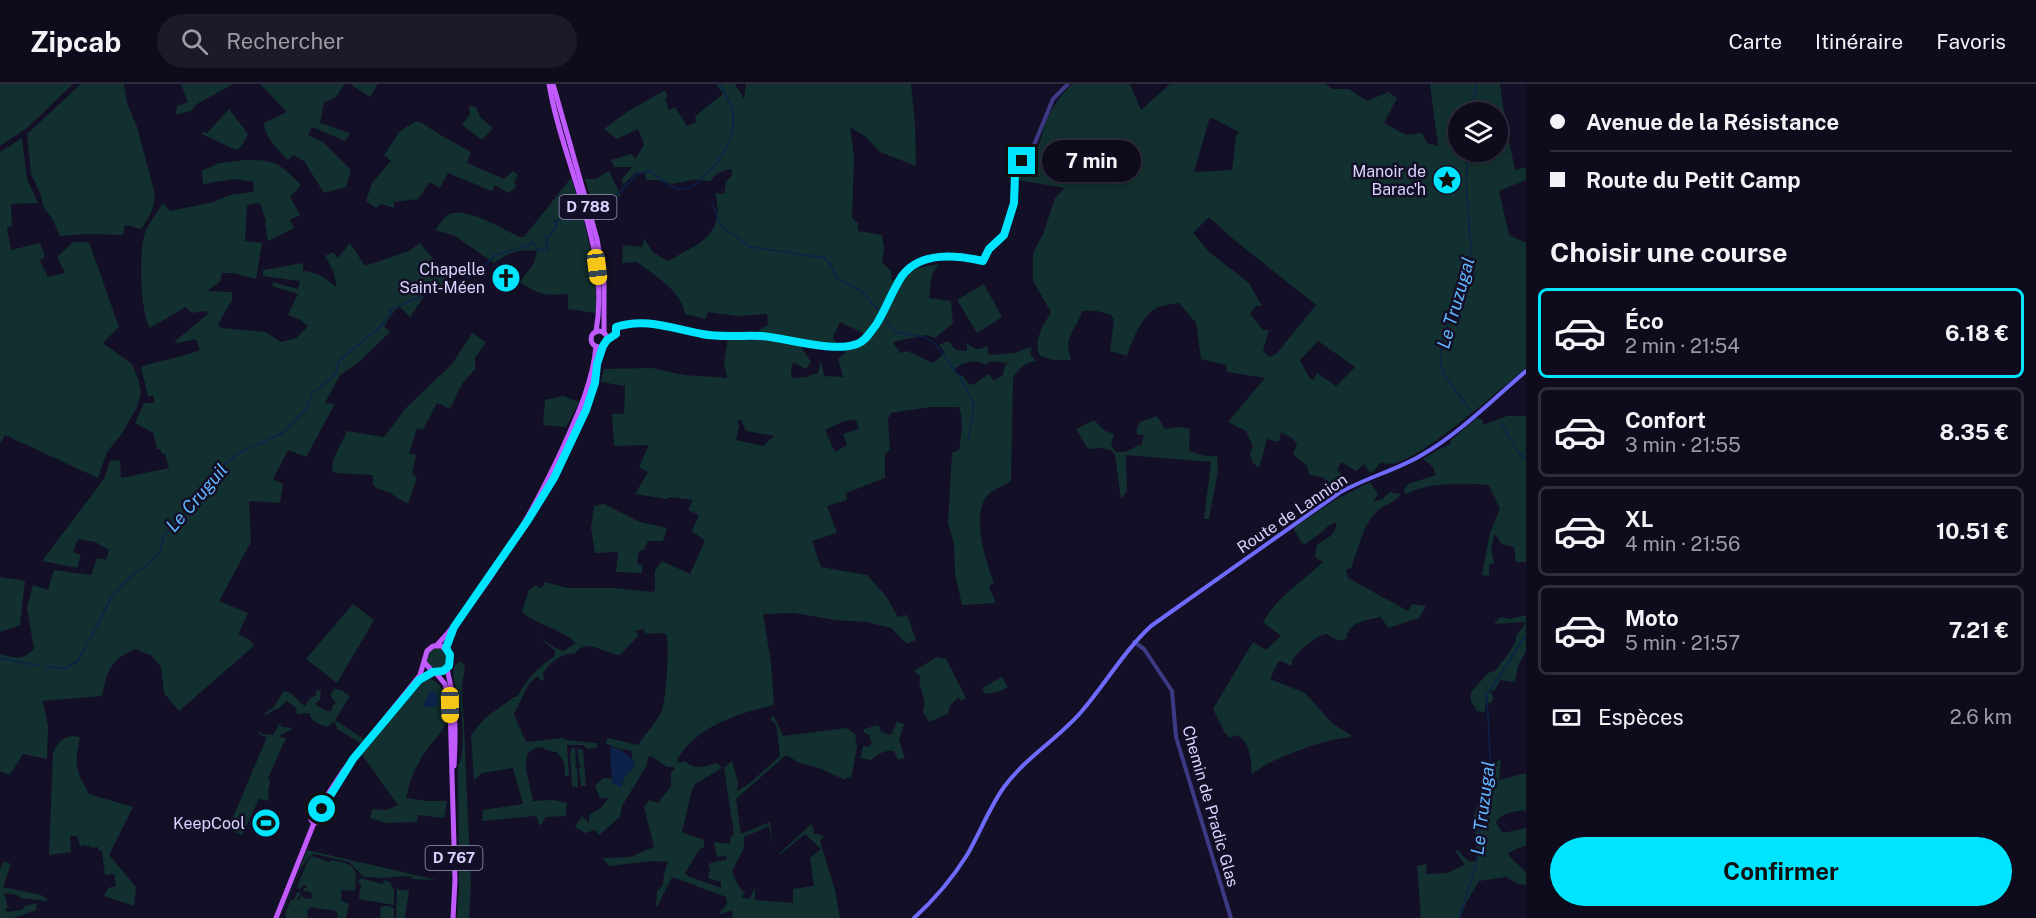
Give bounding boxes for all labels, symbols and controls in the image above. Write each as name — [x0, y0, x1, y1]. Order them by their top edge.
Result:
search box — [157, 14, 577, 68]
text: Zipcab — [30, 25, 121, 58]
icon: search — [178, 25, 211, 58]
text: Rechercher — [226, 28, 344, 54]
text: Carte — [1728, 29, 1782, 54]
text: Itinéraire — [1815, 29, 1903, 54]
text: Favoris — [1936, 29, 2006, 54]
map controls — [1448, 102, 1508, 162]
button: layers — [1448, 102, 1508, 162]
text: Avenue de la Résistance — [1586, 109, 1839, 135]
callout: 7 min — [1043, 140, 1142, 182]
route end — [1008, 147, 1035, 174]
text: 7 min — [1065, 149, 1118, 173]
place label: Manoir de Barac'h — [1352, 162, 1426, 199]
place icon: Manoir de Barac'h — [1431, 164, 1463, 196]
text: Route du Petit Camp — [1586, 167, 1801, 193]
road number: D 788 — [560, 195, 616, 219]
text: Choisir une course — [1550, 236, 1788, 268]
car — [586, 248, 608, 286]
water label: Le Truzugal — [1432, 255, 1479, 351]
place label: Chapelle Saint-Méen — [399, 260, 485, 297]
church icon: Chapelle Saint-Méen — [490, 262, 522, 294]
icon: car — [1553, 306, 1607, 360]
text: Éco — [1625, 308, 1664, 334]
text: 6.18 € — [1945, 320, 2009, 346]
text: 2 min · 21:54 — [1625, 334, 1740, 358]
icon: car — [1553, 405, 1607, 459]
text: Confort — [1625, 407, 1706, 433]
text: 8.35 € — [1940, 419, 2009, 445]
text: 3 min · 21:55 — [1625, 433, 1741, 457]
water label: Le Cruguil — [161, 459, 232, 536]
street label: Route de Lannion — [1234, 470, 1351, 557]
icon: car — [1553, 504, 1607, 558]
text: XL — [1625, 506, 1653, 532]
text: 10.51 € — [1936, 518, 2009, 544]
text: 4 min · 21:56 — [1625, 532, 1740, 556]
icon: car — [1553, 603, 1607, 657]
text: Moto — [1625, 605, 1679, 631]
text: 7.21 € — [1949, 617, 2009, 643]
text: 5 min · 21:57 — [1625, 631, 1740, 655]
car — [441, 687, 459, 723]
icon: cash — [1550, 701, 1583, 734]
text: Espèces — [1598, 704, 1684, 730]
text: 2.6 km — [1950, 705, 2012, 729]
street label: Chemin de Pradic Glas — [1178, 723, 1243, 889]
water label: Le Truzugal — [1466, 760, 1499, 856]
route start — [308, 795, 335, 822]
sports icon: KeepCool — [250, 807, 282, 839]
place label: KeepCool — [173, 814, 245, 833]
button: Confirmer — [1550, 837, 2012, 906]
road number: D 767 — [426, 846, 482, 870]

